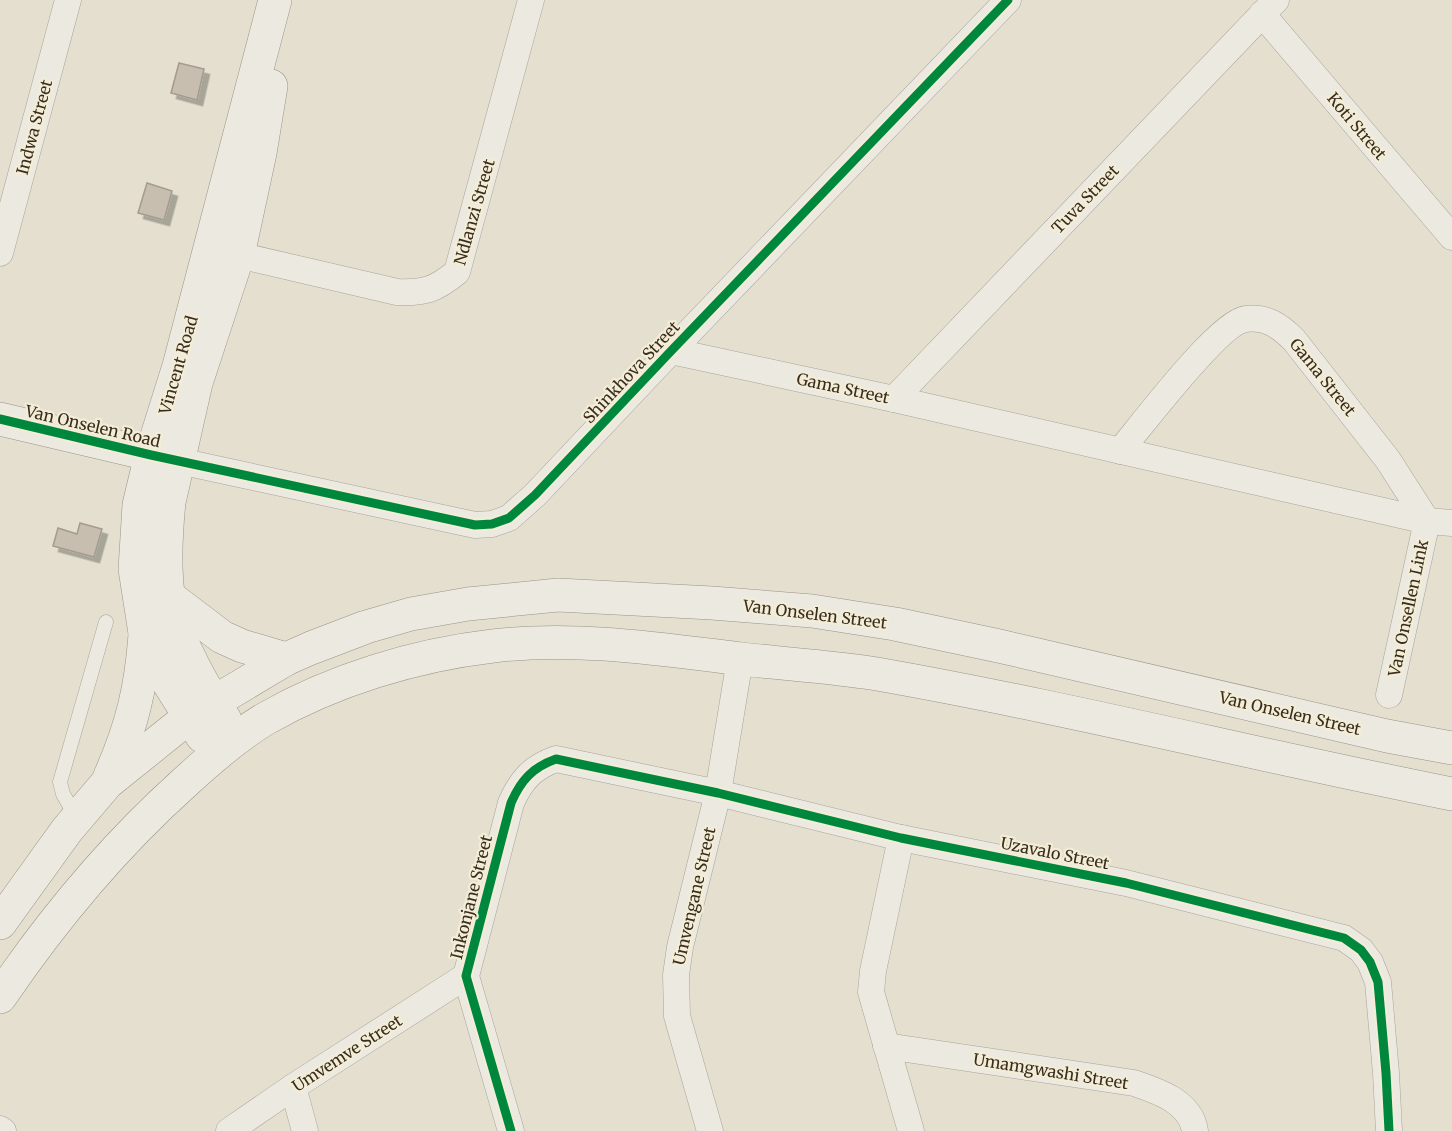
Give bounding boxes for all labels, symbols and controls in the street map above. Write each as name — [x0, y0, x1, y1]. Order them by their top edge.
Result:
street label: Indwa Street — [12, 77, 56, 177]
street label: Koti Street — [1323, 88, 1391, 164]
street label: Ndlanzi Street — [449, 156, 499, 267]
street label: Tuva Street — [1047, 160, 1123, 238]
street label: Vincent Road — [154, 313, 202, 418]
street label: Shinkhova Street — [578, 316, 684, 427]
street label: Gama Street — [1286, 334, 1361, 420]
street label: Gama Street — [795, 368, 892, 408]
street label: Van Onselen Road — [23, 401, 163, 451]
street label: Van Onsellen Link — [1383, 537, 1432, 679]
street label: Van Onselen Street — [741, 595, 889, 633]
street label: Van Onselen Street — [1216, 687, 1363, 739]
street label: Umvengane Street — [668, 824, 720, 967]
street label: Inkonjane Street — [446, 832, 496, 961]
street label: Uzavalo Street — [999, 833, 1112, 873]
street label: Umvemve Street — [288, 1010, 406, 1096]
street label: Umamgwashi Street — [972, 1049, 1131, 1093]

